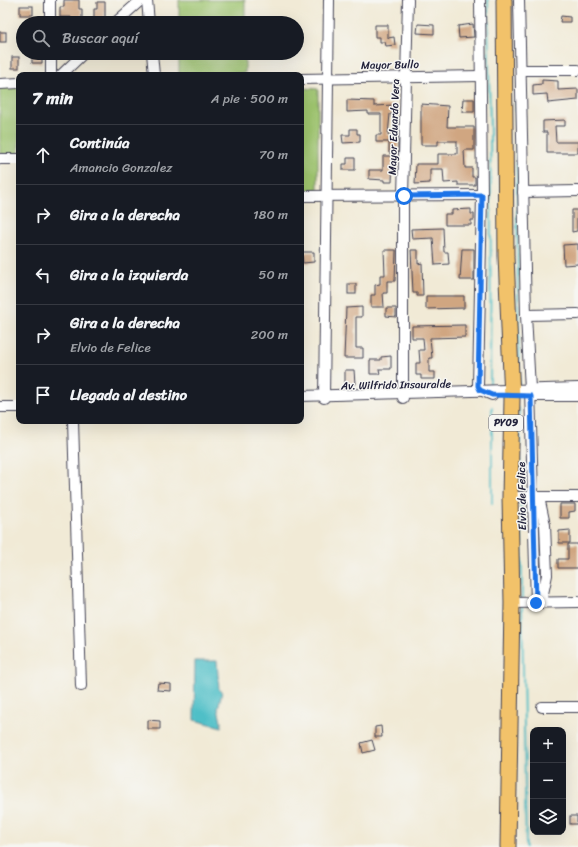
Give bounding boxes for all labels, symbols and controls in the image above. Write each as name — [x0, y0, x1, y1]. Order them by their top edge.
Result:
search box — [16, 16, 304, 60]
text: Buscar aquí — [62, 25, 139, 51]
icon: search — [30, 27, 52, 49]
street label: Mayor Bullo — [361, 55, 420, 75]
street label: Mayor Eduardo Vera — [383, 78, 405, 175]
text: 7 min — [32, 83, 73, 113]
text: A pie · 500 m — [211, 87, 288, 110]
text: Continúa — [70, 130, 129, 156]
text: 70 m — [259, 143, 288, 166]
icon: ahead — [32, 144, 54, 166]
text: Amancio Gonzalez — [70, 156, 173, 179]
route start — [395, 187, 413, 205]
text: Gira a la derecha — [70, 202, 180, 228]
text: 180 m — [253, 203, 288, 226]
icon: right — [32, 204, 54, 226]
text: Gira a la izquierda — [70, 262, 188, 288]
text: 50 m — [258, 263, 288, 286]
icon: left — [32, 264, 54, 286]
text: Gira a la derecha — [70, 310, 180, 336]
text: 200 m — [251, 323, 288, 346]
icon: right — [32, 324, 54, 346]
text: Elvio de Felice — [70, 336, 151, 359]
street label: Av. Wilfrido Insauralde — [340, 375, 452, 395]
text: Llegada al destino — [70, 382, 187, 408]
icon: arrive — [32, 384, 54, 406]
road number: PY09 — [489, 415, 523, 431]
street label: Elvio de Felice — [512, 461, 532, 530]
route end — [527, 594, 545, 612]
map controls — [530, 727, 566, 835]
button: + — [530, 727, 566, 763]
button: − — [530, 763, 566, 799]
button: layers — [530, 799, 566, 835]

